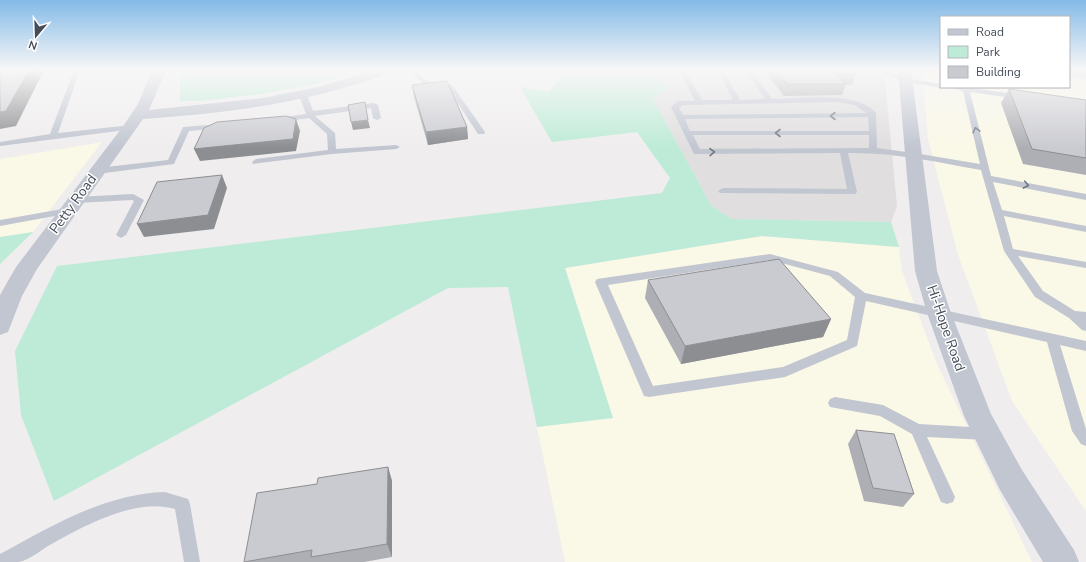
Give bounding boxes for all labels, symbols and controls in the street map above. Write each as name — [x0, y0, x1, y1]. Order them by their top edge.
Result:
north arrow — [16, 16, 56, 56]
legend — [940, 16, 1070, 88]
text: Road — [976, 24, 1004, 40]
text: N — [27, 37, 39, 53]
text: Park — [976, 44, 1001, 60]
text: Building — [976, 64, 1021, 80]
one-way arrow — [830, 112, 836, 120]
one-way arrow — [972, 127, 980, 133]
one-way arrow — [775, 129, 781, 137]
one-way arrow — [709, 148, 715, 156]
street label: Petty Road — [45, 170, 101, 238]
one-way arrow — [1022, 181, 1029, 189]
street label: Hi-Hope Road — [922, 282, 970, 374]

